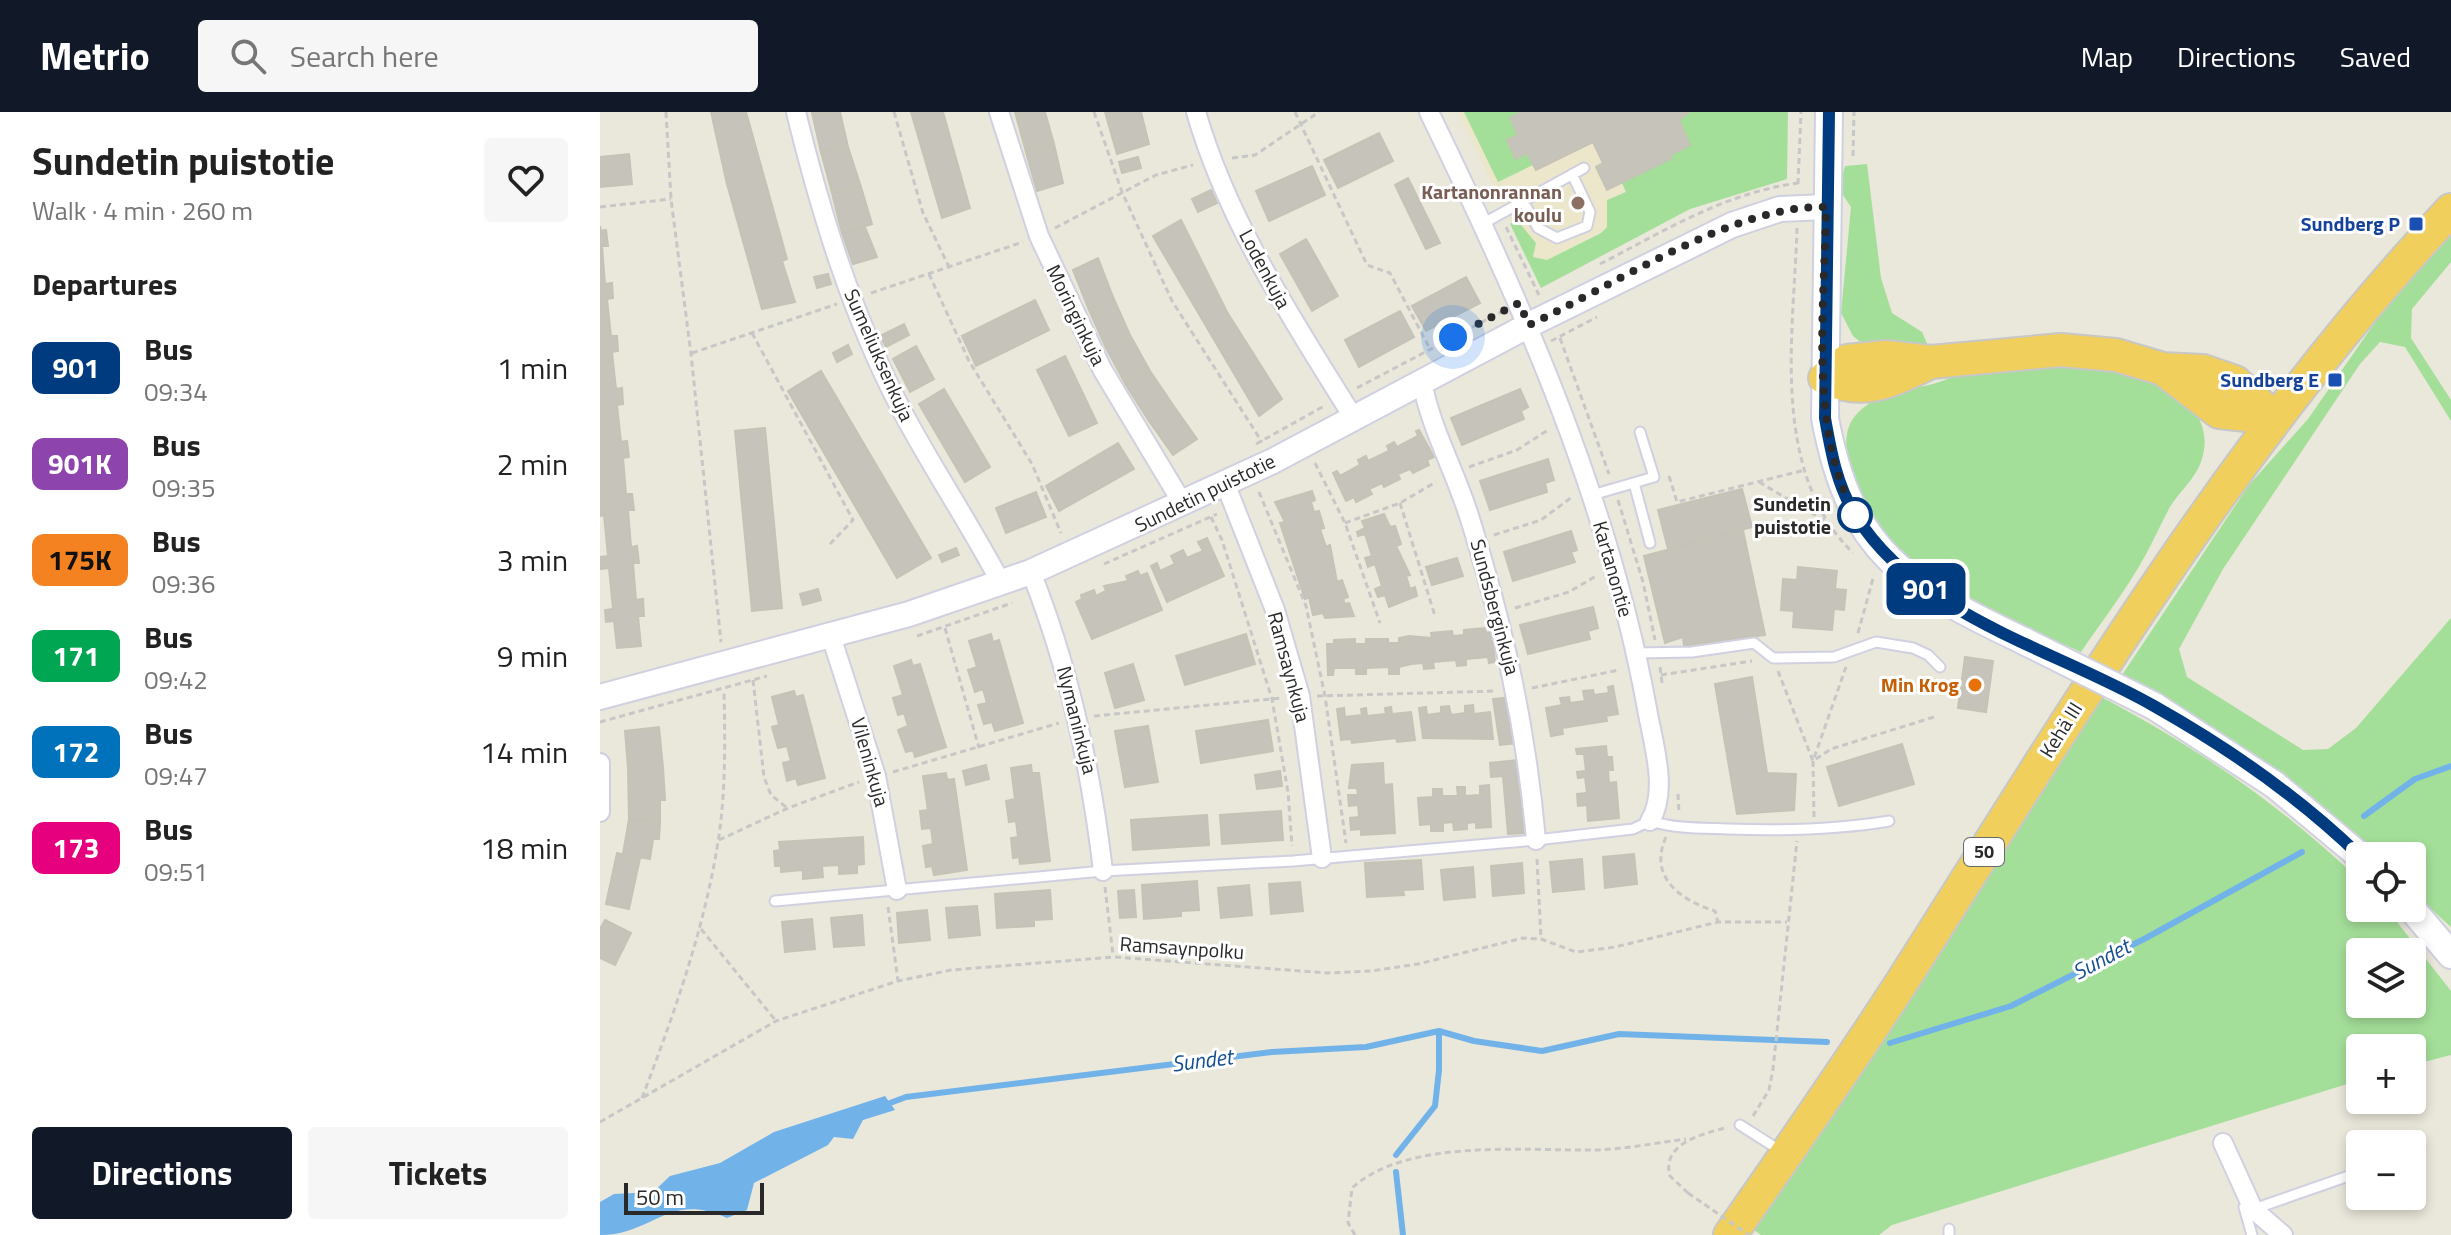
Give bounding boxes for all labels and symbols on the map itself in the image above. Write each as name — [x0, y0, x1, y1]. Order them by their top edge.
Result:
place label: Kartanonrannan koulu — [1421, 176, 1562, 230]
marker: Kartanonrannan koulu — [1569, 194, 1587, 212]
place label: Sundberg P — [2301, 208, 2400, 239]
marker: Sundberg P — [2407, 215, 2425, 233]
street label: Lodenkuja — [1232, 223, 1299, 314]
street label: Moringinkuja — [1039, 259, 1114, 371]
street label: Sumeliuksenkuja — [836, 284, 923, 426]
your location — [1433, 317, 1473, 357]
place label: Sundberg E — [2220, 364, 2319, 395]
marker: Sundberg E — [2326, 371, 2344, 389]
street label: Sundetin puistotie — [1129, 445, 1280, 540]
place label: Sundetin puistotie — [1753, 488, 1831, 542]
marker: Sundetin puistotie — [1838, 498, 1872, 532]
street label: Kartanontie — [1585, 517, 1642, 621]
street label: Sundsberginkuja — [1462, 535, 1529, 678]
line badge: 901 — [1880, 563, 1972, 615]
street label: Ramsaynkuja — [1260, 608, 1319, 726]
street label: Nymaninkuja — [1049, 663, 1106, 777]
place label: Min Krog — [1881, 669, 1959, 700]
marker: Min Krog — [1966, 676, 1984, 694]
street label: Kehä III — [2031, 696, 2090, 764]
street label: Vileninkuja — [843, 714, 898, 810]
road number: 50 — [1964, 838, 2004, 866]
street label: Ramsaynpolku — [1119, 928, 1245, 967]
water label: Sundet — [2066, 928, 2139, 988]
water label: Sundet — [1170, 1039, 1237, 1081]
scale bar — [624, 1179, 764, 1215]

